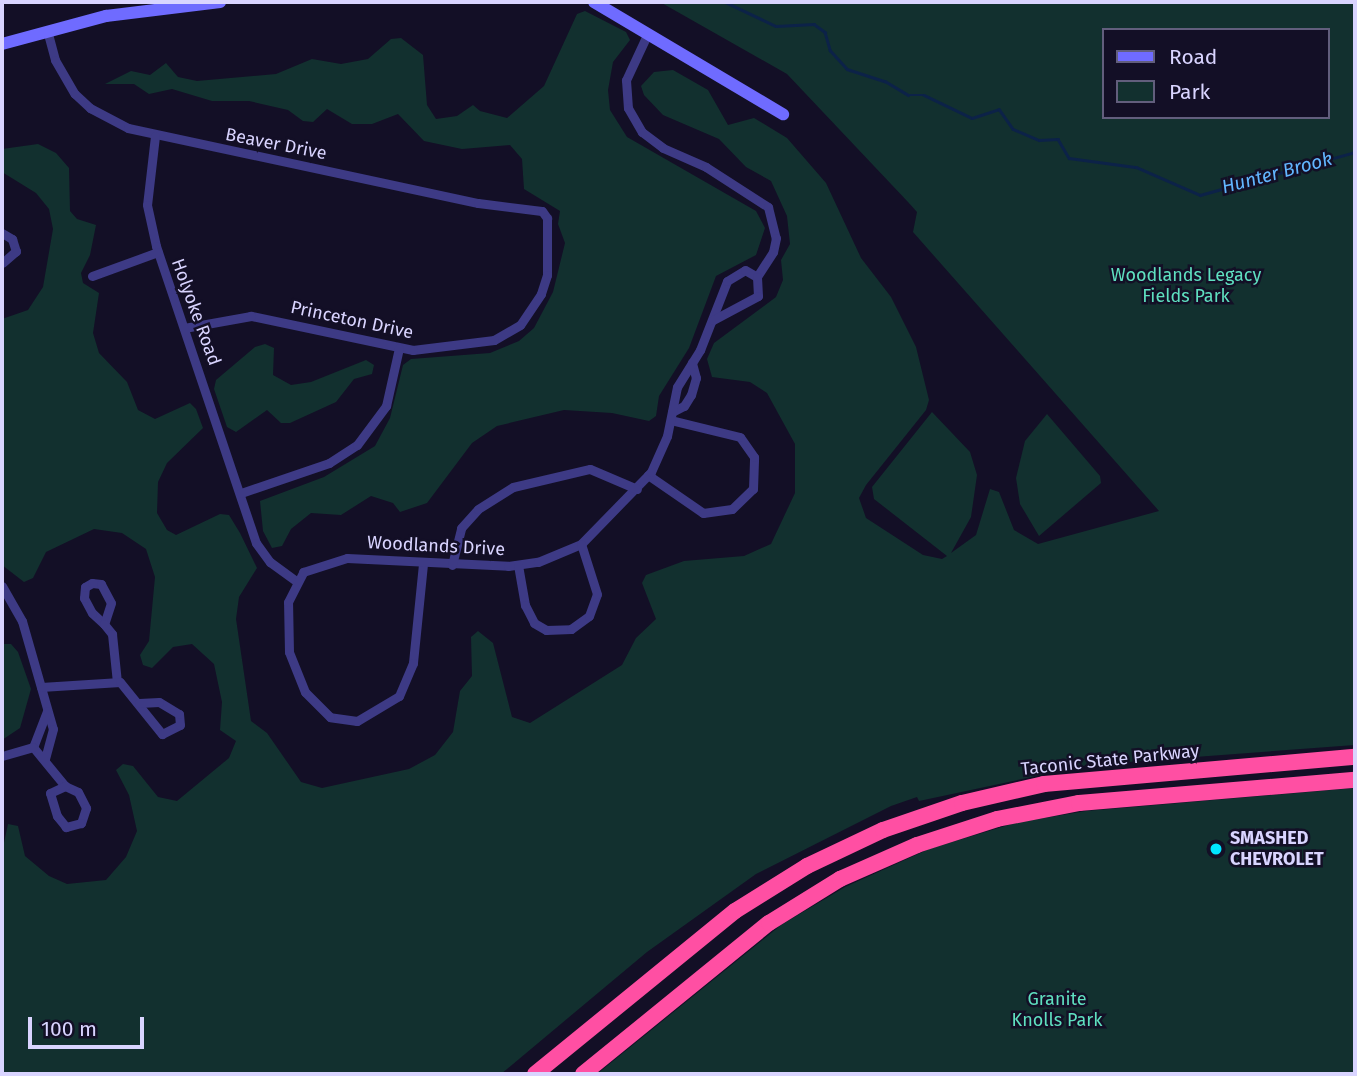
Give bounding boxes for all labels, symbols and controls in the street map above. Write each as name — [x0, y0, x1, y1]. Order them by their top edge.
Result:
legend — [1102, 28, 1329, 119]
text: Road — [1169, 44, 1217, 70]
text: Park — [1169, 79, 1210, 105]
street label: Beaver Drive — [224, 124, 328, 164]
water label: Hunter Brook — [1219, 147, 1335, 199]
street label: Holyoke Road — [167, 256, 225, 368]
park label: Woodlands Legacy Fields Park — [1111, 265, 1261, 308]
street label: Princeton Drive — [289, 296, 415, 344]
street label: Woodlands Drive — [366, 532, 506, 560]
street label: Taconic State Parkway — [1020, 740, 1200, 780]
place label: SMASHED CHEVROLET — [1230, 828, 1324, 870]
marker: SMASHED CHEVROLET — [1208, 841, 1224, 857]
park label: Granite Knolls Park — [1012, 989, 1102, 1032]
scale bar — [32, 1002, 147, 1046]
text: 100 m — [41, 1016, 97, 1042]

